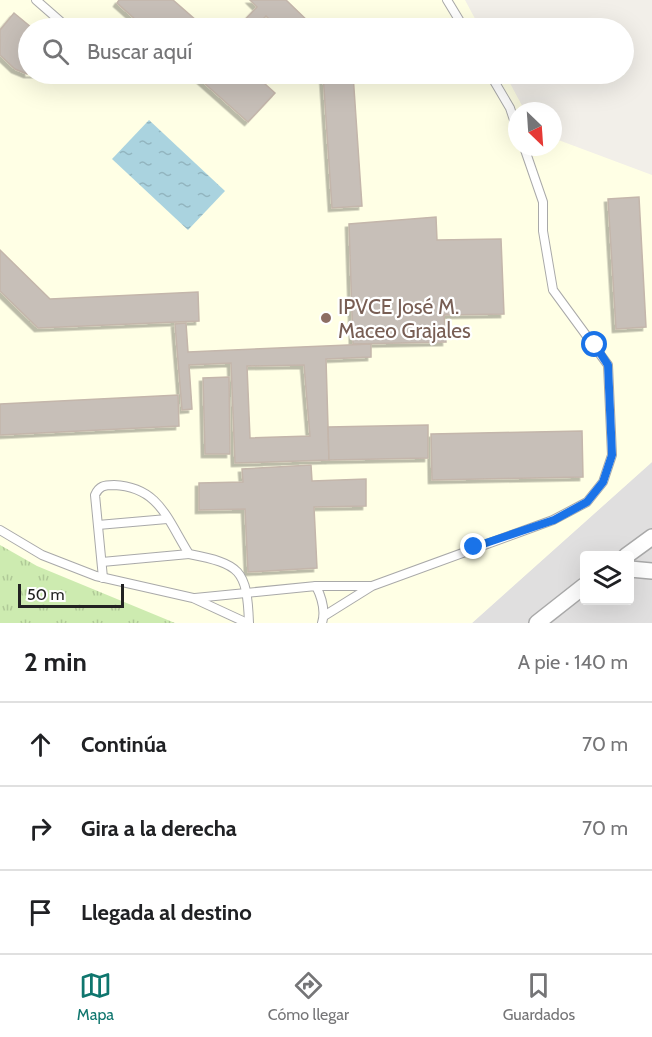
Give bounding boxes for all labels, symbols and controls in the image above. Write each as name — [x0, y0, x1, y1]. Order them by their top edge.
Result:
search box — [18, 18, 634, 84]
icon: search — [39, 35, 72, 68]
text: Buscar aquí — [87, 38, 192, 65]
north arrow — [508, 102, 562, 156]
place label: IPVCE José M. Maceo Grajales — [338, 294, 471, 344]
marker: IPVCE José M. Maceo Grajales — [319, 311, 333, 325]
route start — [581, 331, 607, 357]
route end — [460, 533, 486, 559]
map controls — [580, 551, 634, 605]
button: layers — [580, 551, 634, 605]
scale bar — [18, 581, 124, 608]
text: 50 m — [27, 585, 64, 604]
text: 2 min — [24, 646, 87, 678]
text: A pie · 140 m — [518, 650, 628, 674]
icon: ahead — [24, 728, 57, 761]
text: Continúa — [81, 731, 167, 758]
text: 70 m — [582, 732, 628, 756]
icon: right — [24, 812, 57, 845]
text: Gira a la derecha — [81, 815, 237, 842]
text: 70 m — [582, 816, 628, 840]
icon: arrive — [24, 896, 57, 929]
text: Llegada al destino — [81, 899, 252, 926]
tab: Mapa — [77, 969, 114, 1024]
tab: Cómo llegar — [268, 969, 349, 1024]
tab: Guardados — [503, 969, 575, 1024]

